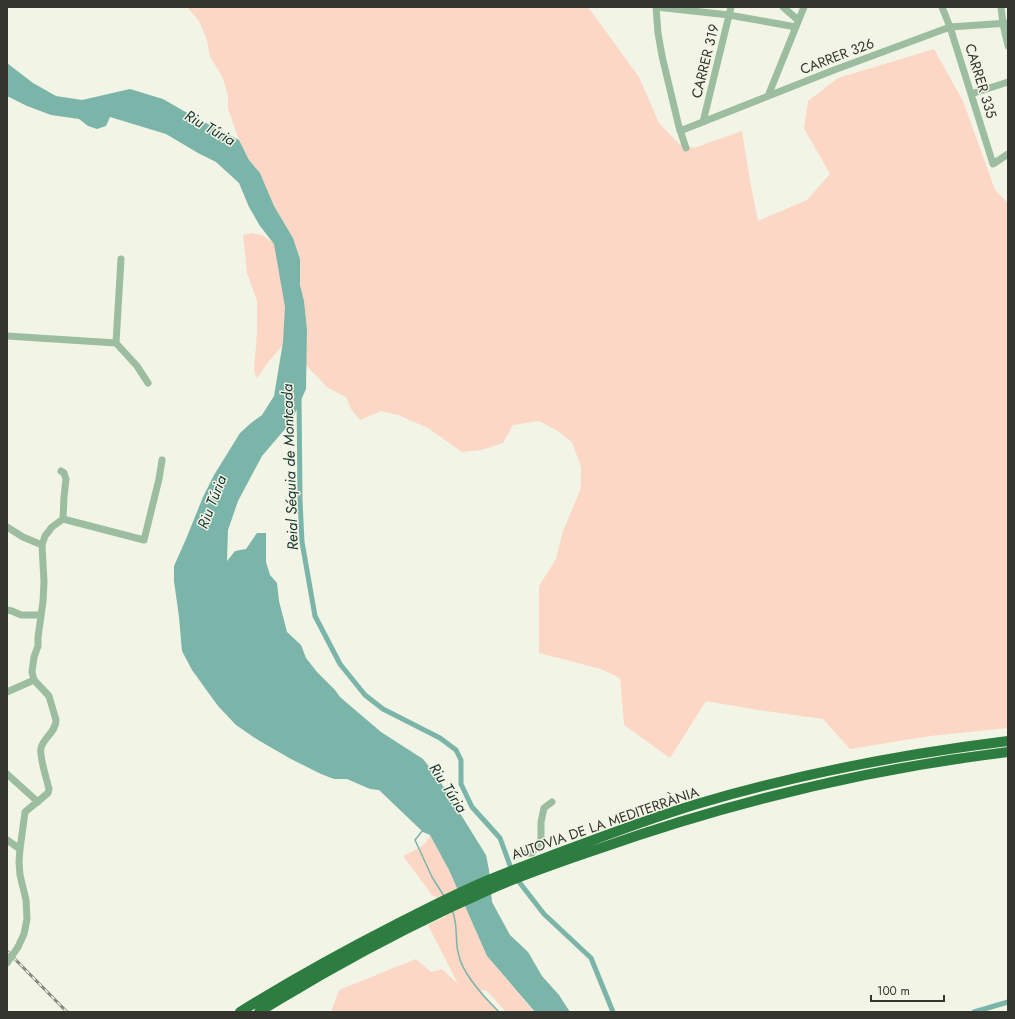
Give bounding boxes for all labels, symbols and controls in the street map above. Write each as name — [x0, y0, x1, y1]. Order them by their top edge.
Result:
street label: CARRER 319 — [686, 22, 724, 100]
street label: CARRER 326 — [797, 33, 877, 79]
street label: CARRER 335 — [960, 41, 1002, 121]
water label: Riu Túria — [180, 105, 240, 152]
water label: Reial Séquia de Montcada — [276, 383, 304, 551]
water label: Riu Túria — [192, 471, 232, 532]
water label: Riu Túria — [424, 759, 473, 818]
street label: AUTOVIA DE LA MEDITERRÀNIA — [509, 781, 702, 864]
scale bar — [871, 977, 944, 1003]
text: 100 m — [877, 982, 910, 1000]

